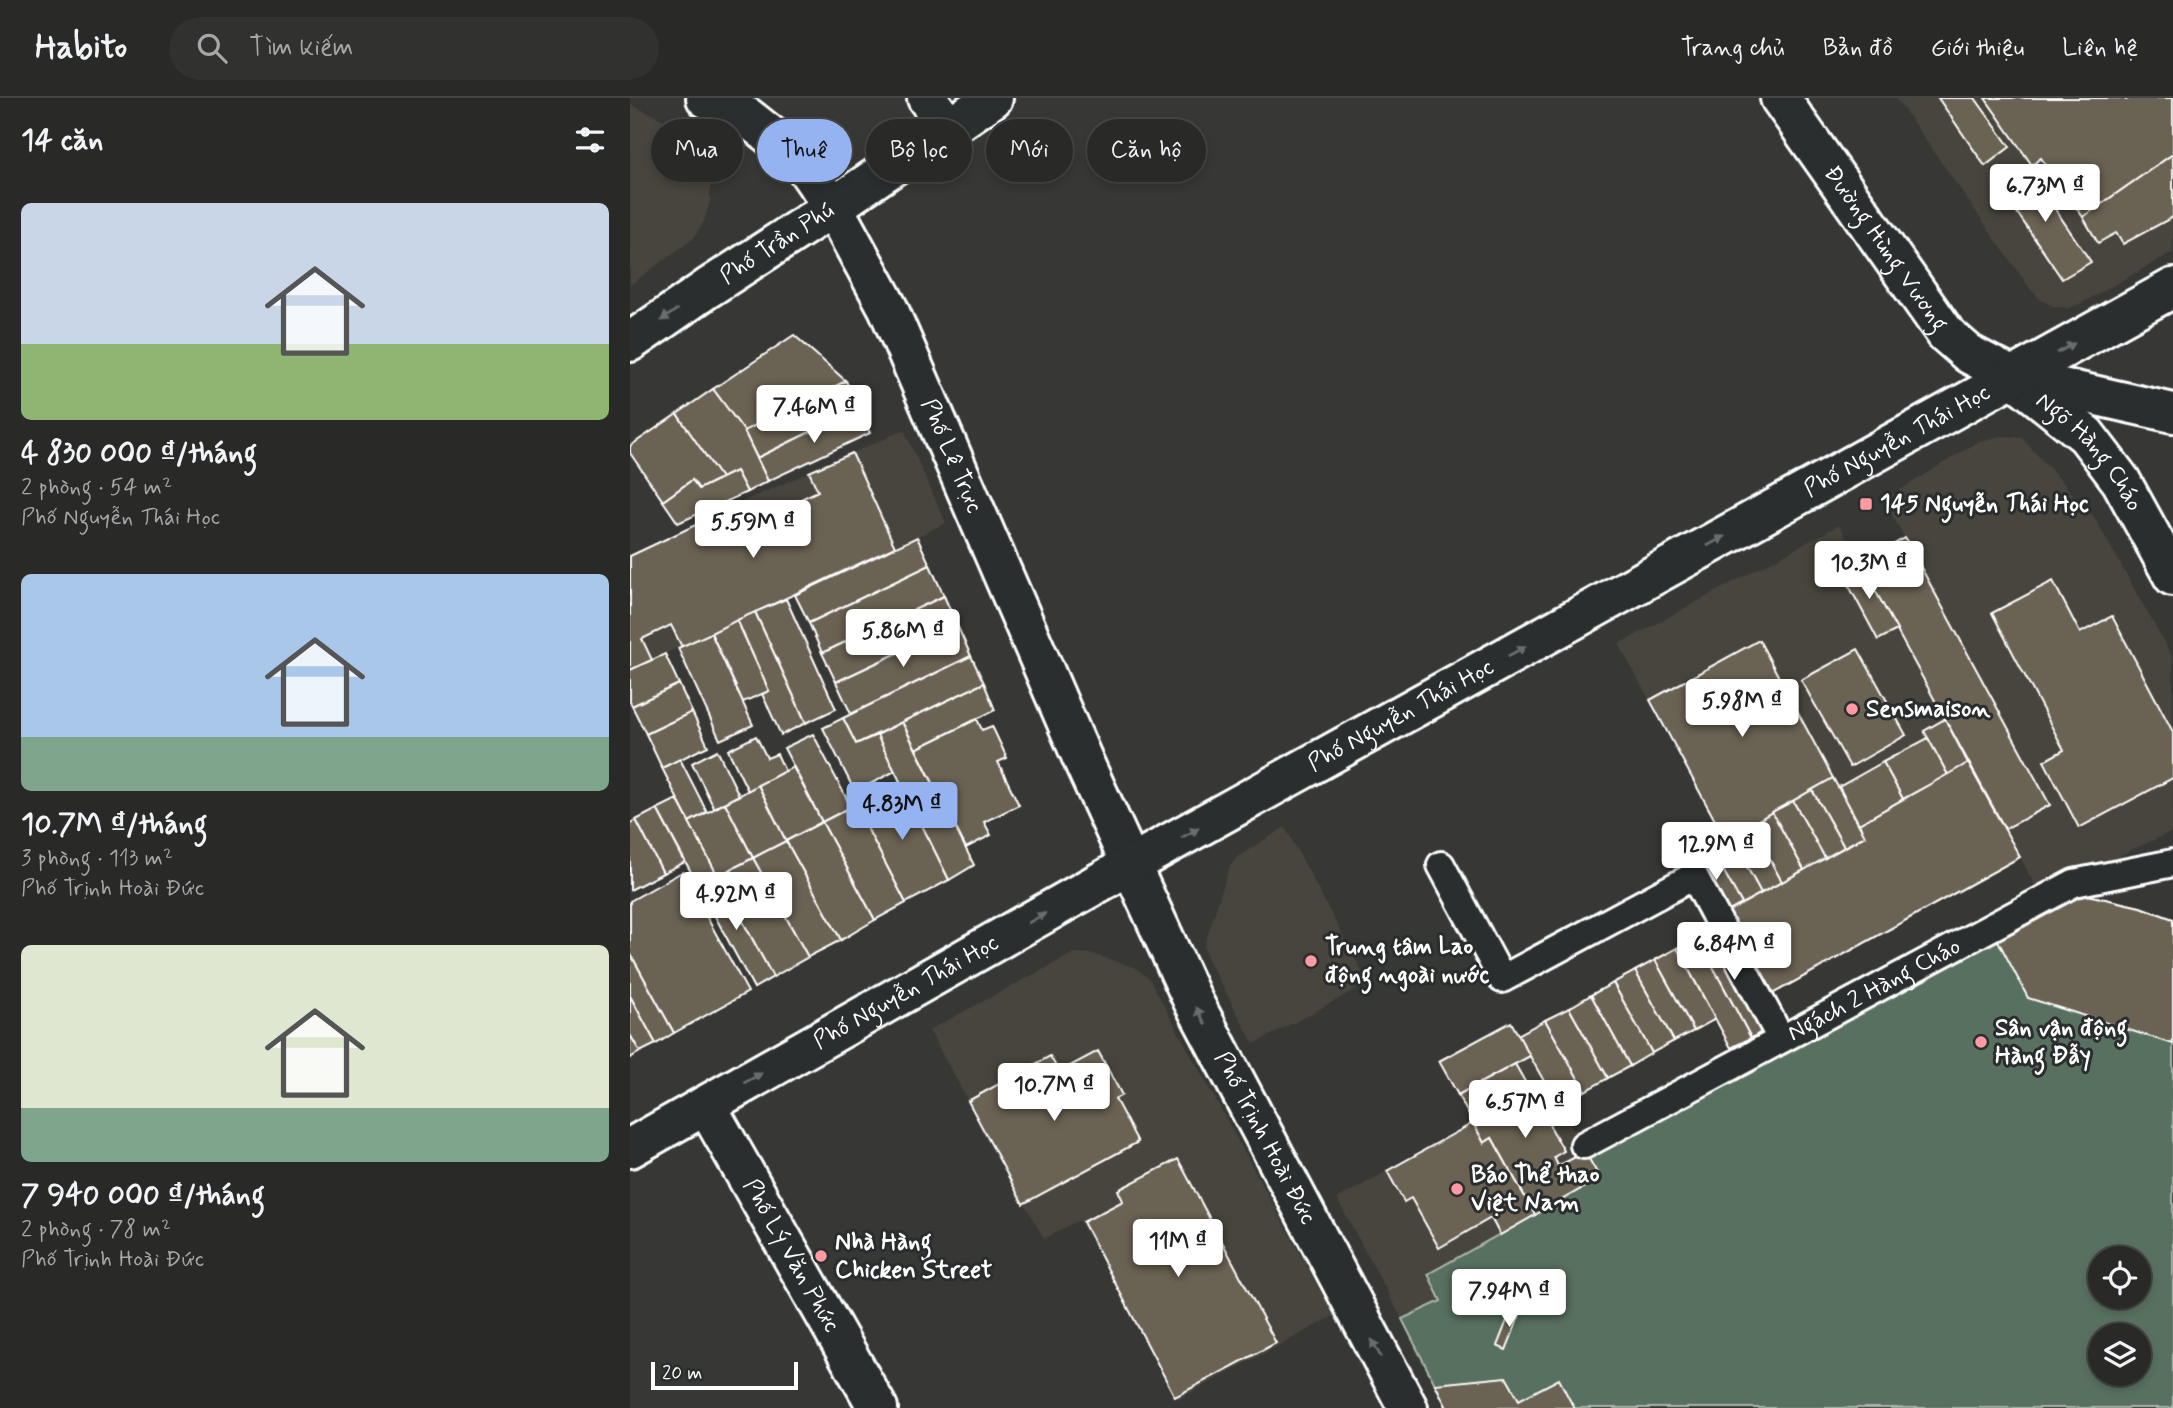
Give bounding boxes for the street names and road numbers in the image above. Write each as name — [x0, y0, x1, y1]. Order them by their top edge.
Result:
street label: Đường Hùng Vương — [1817, 159, 1955, 340]
street label: Phố Trần Phú — [714, 195, 840, 292]
street label: Phố Nguyễn Thái Học — [1798, 377, 1996, 505]
street label: Ngõ Hàng Cháo — [2029, 385, 2150, 517]
street label: Phố Lê Trực — [913, 394, 990, 518]
street label: Phố Nguyễn Thái Học — [1302, 651, 1499, 779]
street label: Phố Nguyễn Thái Học — [808, 927, 1004, 1057]
street label: Ngách 2 Hàng Cháo — [1782, 931, 1966, 1049]
street label: Phố Trịnh Hoài Đức — [1207, 1046, 1324, 1230]
street label: Phố Lý Văn Phức — [736, 1173, 847, 1338]

